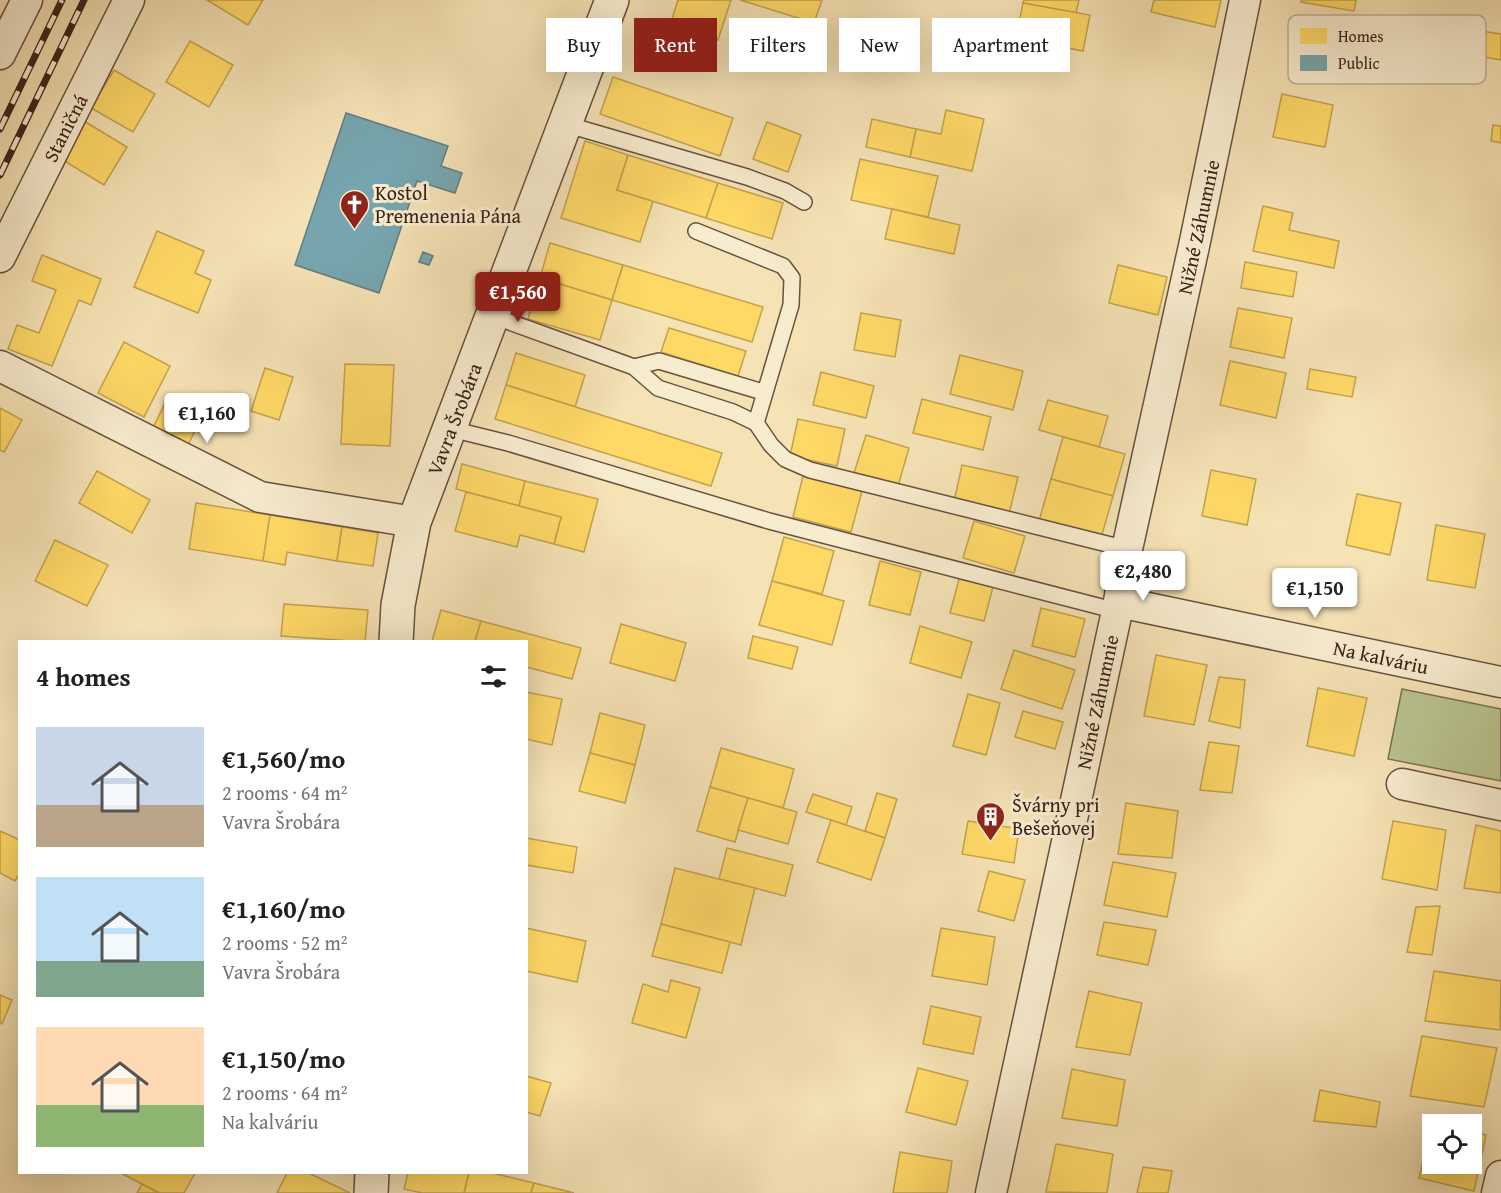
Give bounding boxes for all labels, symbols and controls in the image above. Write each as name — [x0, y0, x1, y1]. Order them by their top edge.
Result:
legend — [1288, 15, 1486, 84]
chip: Buy — [546, 18, 622, 72]
chip: Rent — [634, 18, 717, 72]
chip: Filters — [729, 18, 827, 72]
chip: New — [839, 18, 920, 72]
chip: Apartment — [932, 18, 1070, 72]
text: Homes — [1338, 24, 1384, 48]
text: Public — [1338, 51, 1380, 75]
street label: Staničná — [36, 89, 95, 167]
street label: Nižné Záhumnie — [1170, 157, 1226, 297]
place label: Kostol Premenenia Pána — [375, 178, 522, 230]
church icon: Kostol Premenenia Pána — [338, 188, 370, 230]
pin: €1,560 — [469, 272, 567, 323]
text: €1,560 — [489, 277, 547, 306]
street label: Vavra Šrobára — [419, 358, 489, 479]
pin: €1,160 — [158, 393, 256, 444]
text: €1,160 — [178, 398, 236, 427]
pin: €2,480 — [1094, 551, 1192, 602]
text: €2,480 — [1114, 556, 1172, 585]
pin: €1,150 — [1266, 568, 1364, 619]
text: €1,150 — [1286, 573, 1344, 602]
street label: Nižné Záhumnie — [1069, 632, 1125, 772]
street label: Na kalváriu — [1331, 633, 1431, 681]
text: 4 homes — [36, 657, 131, 696]
icon: filters — [477, 660, 510, 693]
text: €1,560/mo — [222, 739, 345, 778]
icon: home — [84, 751, 156, 823]
text: 2 rooms · 64 m² — [222, 778, 348, 807]
place label: Švárny pri Bešeňovej — [1012, 790, 1100, 842]
building icon: Švárny pri Bešeňovej — [975, 800, 1007, 842]
text: Vavra Šrobára — [222, 807, 340, 836]
text: €1,160/mo — [222, 889, 345, 928]
icon: home — [84, 901, 156, 973]
text: 2 rooms · 52 m² — [222, 928, 348, 957]
text: Vavra Šrobára — [222, 957, 340, 986]
text: €1,150/mo — [222, 1039, 345, 1078]
icon: home — [84, 1051, 156, 1123]
text: 2 rooms · 64 m² — [222, 1078, 348, 1107]
text: Na kalváriu — [222, 1107, 318, 1136]
map controls — [1422, 1114, 1482, 1174]
button: locate — [1422, 1114, 1482, 1174]

